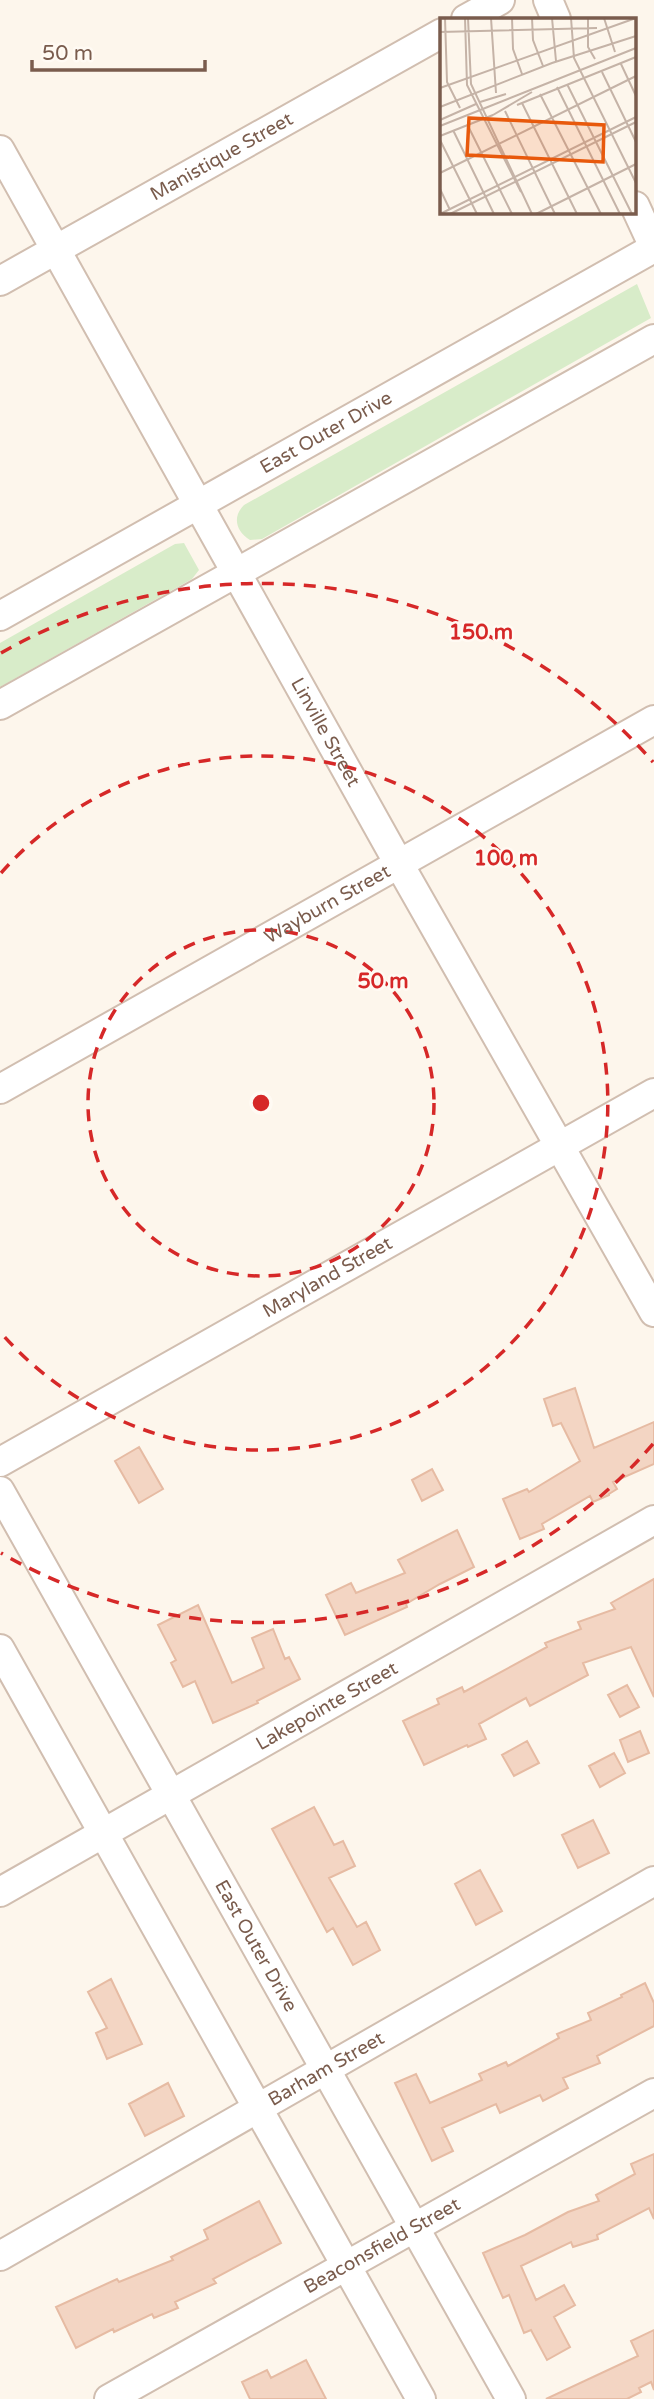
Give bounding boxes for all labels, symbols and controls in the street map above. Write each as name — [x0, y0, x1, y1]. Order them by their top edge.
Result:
inset map — [440, 18, 636, 214]
scale bar — [32, 28, 205, 72]
text: 50 m — [42, 41, 93, 66]
street label: Manistique Street — [146, 108, 297, 205]
street label: East Outer Drive — [256, 387, 396, 478]
text: 150 m — [449, 620, 513, 645]
street label: Linville Street — [286, 674, 365, 791]
text: 100 m — [474, 846, 538, 871]
street label: Wayburn Street — [261, 860, 394, 948]
text: 50 m — [357, 969, 409, 994]
centre of rings — [249, 1091, 273, 1115]
street label: Maryland Street — [259, 1232, 396, 1322]
street label: Lakepointe Street — [252, 1657, 402, 1755]
street label: East Outer Drive — [210, 1876, 302, 2016]
street label: Barham Street — [264, 2027, 388, 2111]
street label: Beaconsfield Street — [300, 2193, 464, 2298]

